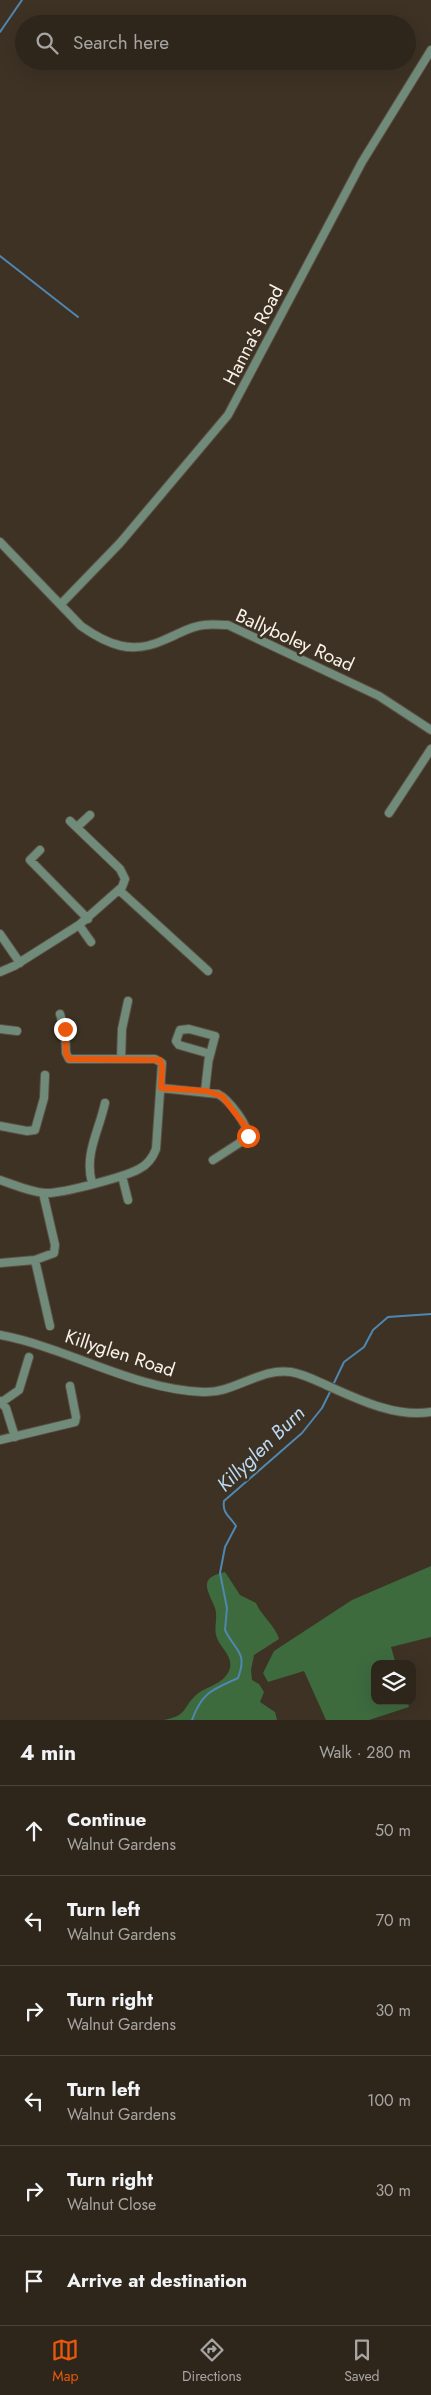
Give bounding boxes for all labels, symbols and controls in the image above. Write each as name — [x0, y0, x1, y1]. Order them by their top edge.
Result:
search box — [15, 15, 416, 70]
icon: search — [33, 29, 61, 57]
text: Search here — [73, 29, 169, 56]
street label: Hanna's Road — [216, 280, 290, 390]
street label: Ballyboley Road — [232, 602, 358, 678]
route end — [54, 1018, 77, 1041]
route start — [237, 1125, 260, 1148]
street label: Killyglen Road — [62, 1323, 178, 1383]
water label: Killyglen Burn — [210, 1399, 312, 1499]
map controls — [371, 1660, 416, 1705]
button: layers — [371, 1660, 416, 1705]
text: 4 min — [20, 1738, 76, 1768]
text: Walk · 280 m — [319, 1741, 411, 1764]
text: Continue — [67, 1806, 146, 1833]
icon: ahead — [20, 1817, 48, 1845]
text: 50 m — [375, 1819, 411, 1842]
text: Walnut Gardens — [67, 1833, 176, 1856]
text: Turn left — [67, 1896, 140, 1923]
icon: left — [20, 1907, 48, 1935]
text: 70 m — [376, 1909, 411, 1932]
text: Walnut Gardens — [67, 1923, 176, 1946]
text: Turn right — [67, 1986, 153, 2013]
icon: right — [20, 1997, 48, 2025]
text: 30 m — [375, 1999, 411, 2022]
text: Walnut Gardens — [67, 2013, 176, 2036]
text: Turn left — [67, 2076, 140, 2103]
icon: left — [20, 2087, 48, 2115]
text: 100 m — [367, 2089, 411, 2112]
text: Walnut Gardens — [67, 2103, 176, 2126]
text: Turn right — [67, 2166, 153, 2193]
icon: right — [20, 2177, 48, 2205]
text: 30 m — [375, 2179, 411, 2202]
text: Walnut Close — [67, 2193, 156, 2216]
icon: arrive — [20, 2267, 48, 2295]
text: Arrive at destination — [67, 2267, 247, 2294]
tab: Map — [51, 2336, 79, 2386]
tab: Directions — [182, 2336, 241, 2386]
tab: Saved — [344, 2336, 380, 2386]

